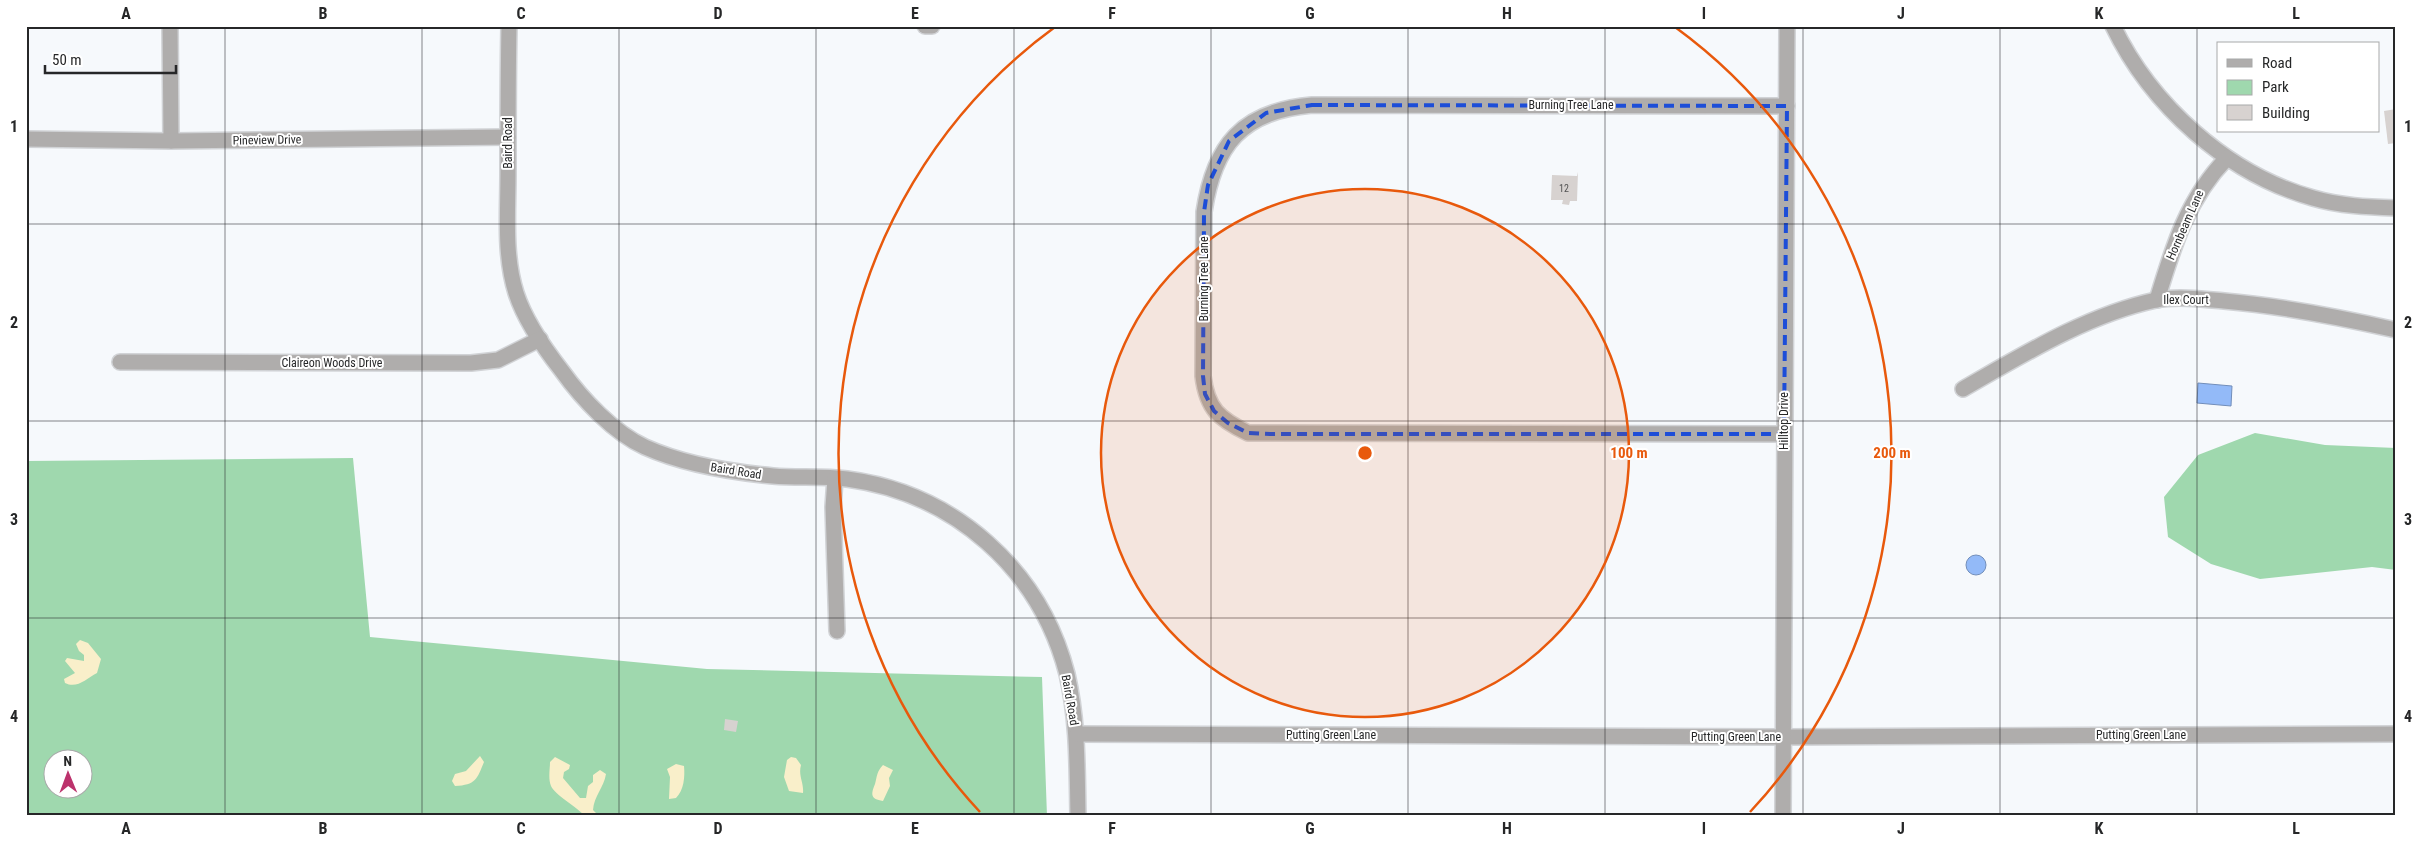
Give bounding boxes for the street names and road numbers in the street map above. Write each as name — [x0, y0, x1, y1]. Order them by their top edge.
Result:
street label: Burning Tree Lane — [1528, 98, 1614, 112]
street label: Baird Road — [501, 117, 515, 169]
street label: Pineview Drive — [232, 132, 302, 148]
street label: Hornbeam Lane — [2163, 188, 2207, 262]
street label: Burning Tree Lane — [1197, 236, 1211, 322]
street label: Ilex Court — [2163, 293, 2209, 307]
street label: Claireon Woods Drive — [282, 356, 383, 370]
street label: Hilltop Drive — [1777, 392, 1791, 450]
street label: Baird Road — [710, 460, 763, 482]
street label: Baird Road — [1059, 673, 1081, 727]
street label: Putting Green Lane — [1286, 728, 1376, 742]
street label: Putting Green Lane — [2096, 728, 2186, 742]
street label: Putting Green Lane — [1691, 730, 1781, 744]

